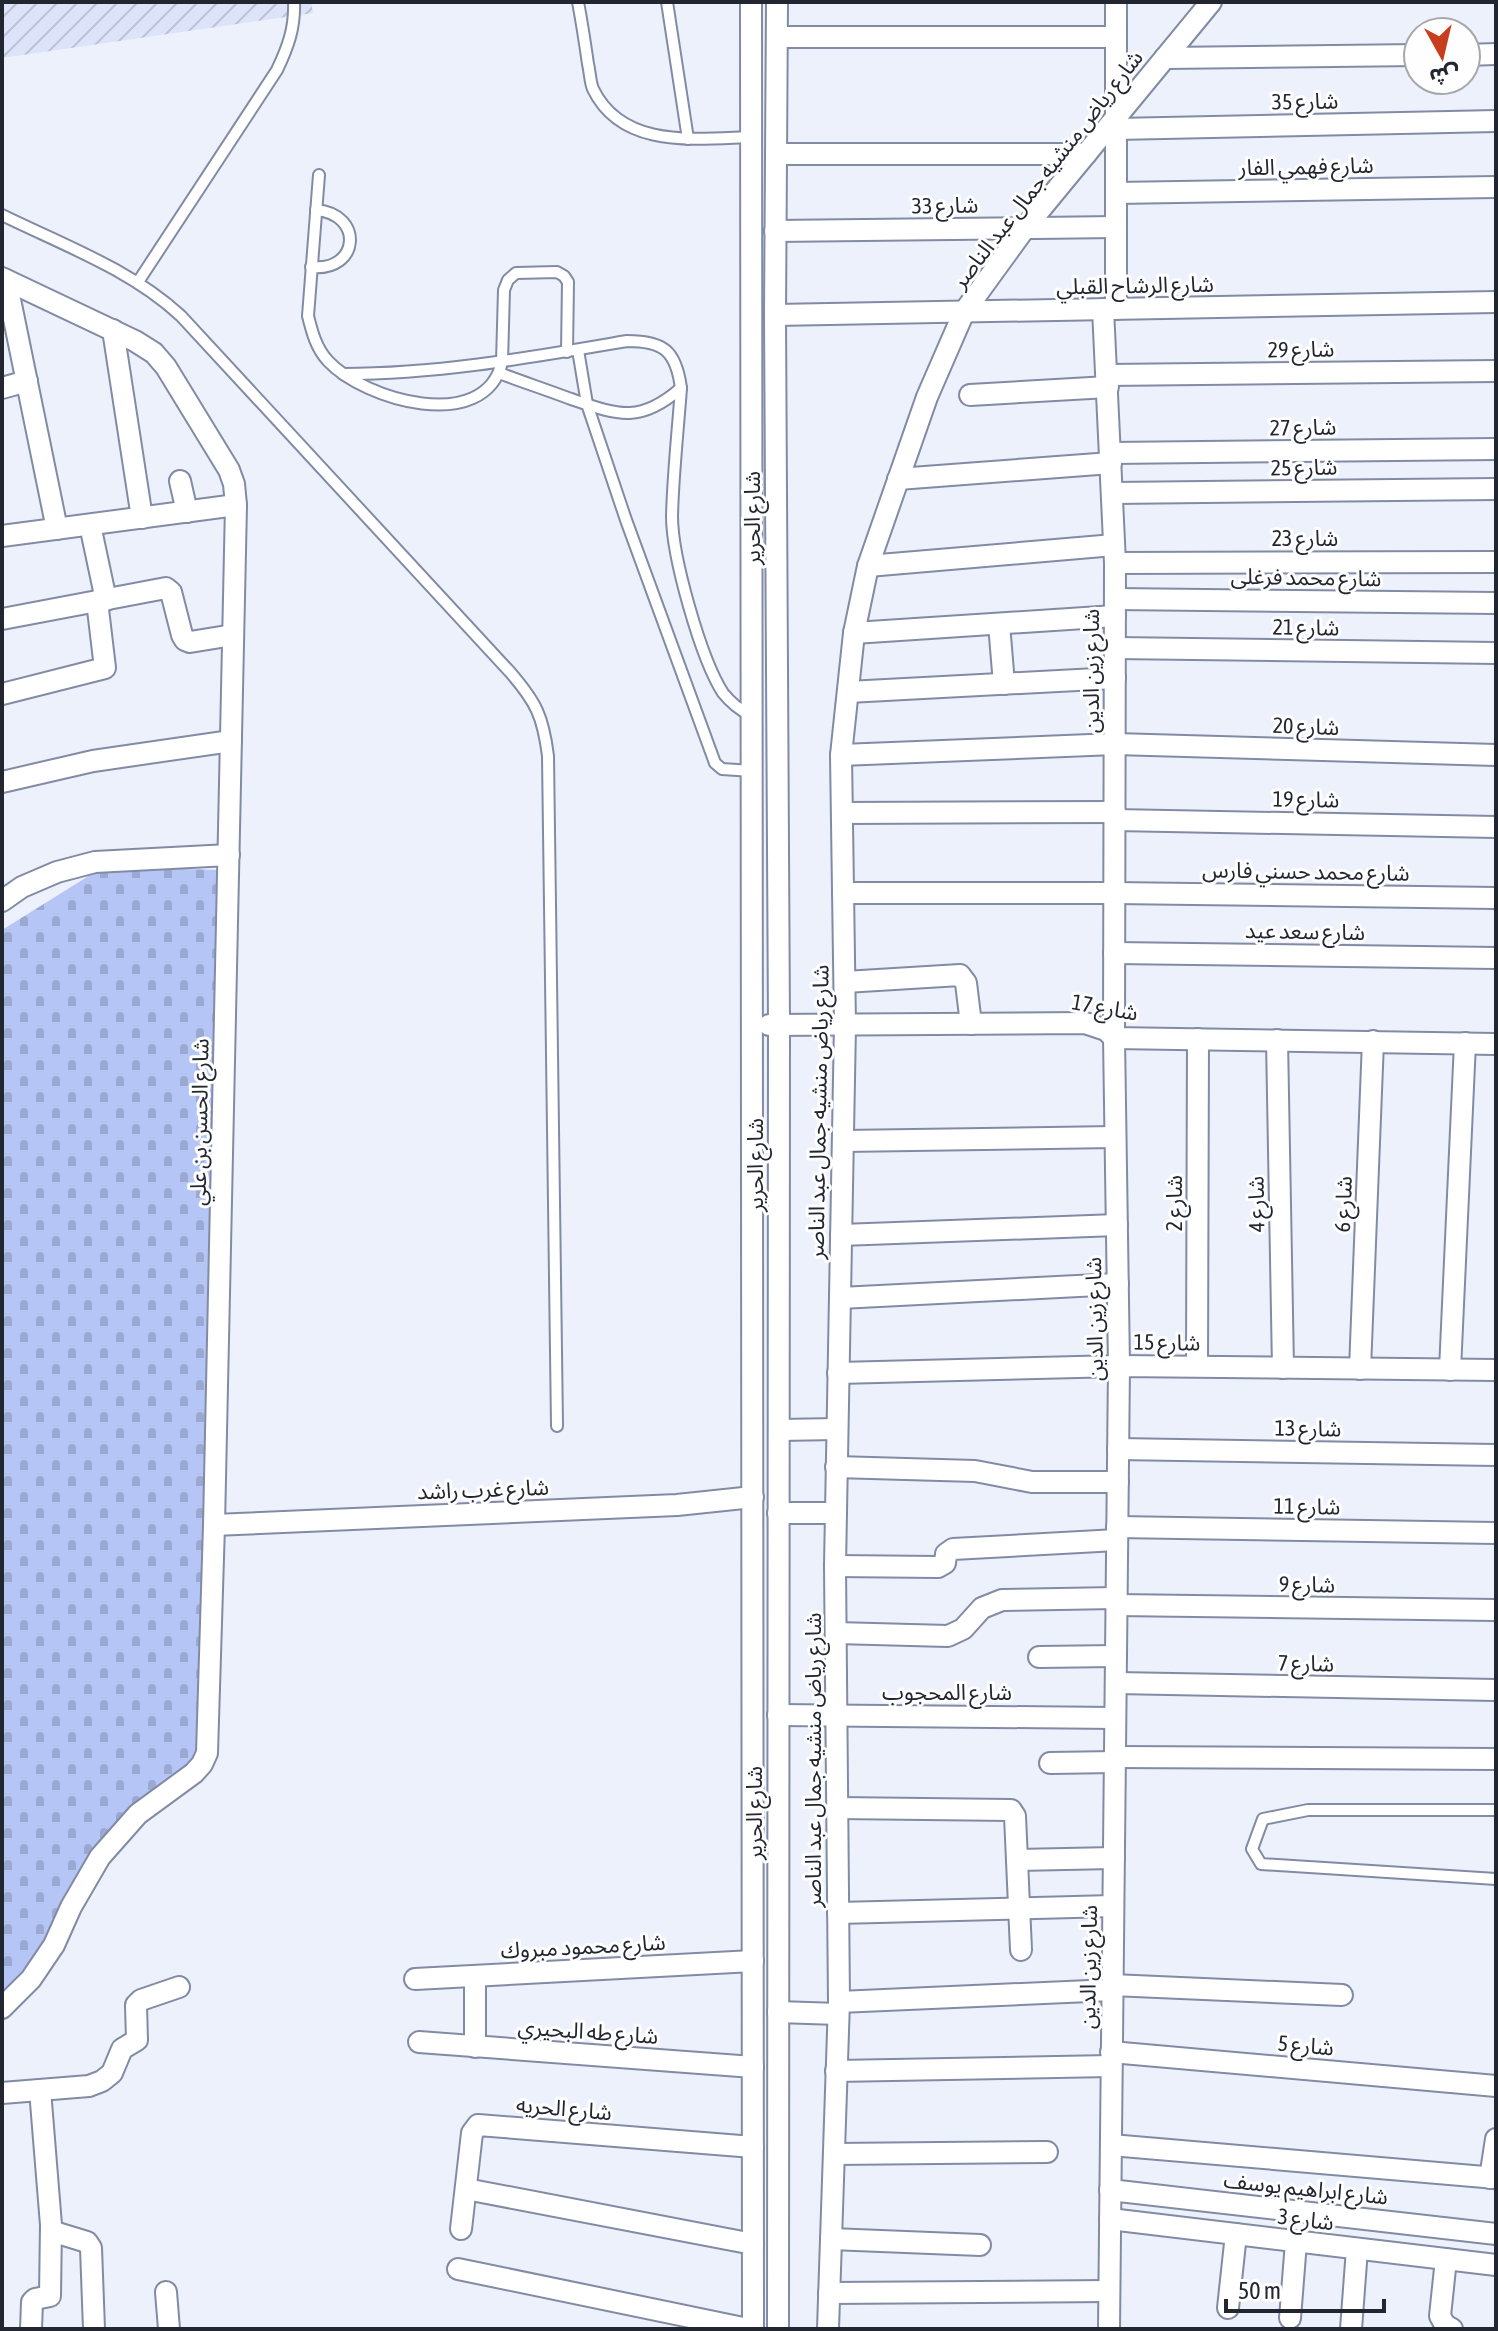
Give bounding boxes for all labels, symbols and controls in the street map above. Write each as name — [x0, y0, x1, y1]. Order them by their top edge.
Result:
north arrow — [1402, 16, 1482, 96]
street label: شارع رياض منشيه جمال عبد الناصر — [945, 45, 1151, 296]
text: ش — [1428, 61, 1462, 91]
street label: شارع 35 — [1271, 87, 1339, 119]
street label: شارع فهمي الفار — [1237, 152, 1374, 184]
street label: شارع 33 — [911, 191, 979, 223]
street label: شارع الرشاح القبلي — [1056, 271, 1214, 303]
street label: شارع 29 — [1267, 335, 1335, 367]
street label: شارع 27 — [1269, 413, 1337, 445]
street label: شارع 25 — [1270, 453, 1338, 485]
street label: شارع الحرير — [739, 471, 769, 566]
street label: شارع 23 — [1272, 525, 1338, 555]
street label: شارع محمد فرغلى — [1230, 563, 1382, 595]
street label: شارع زين الدين — [1078, 609, 1108, 733]
street label: شارع 21 — [1272, 613, 1340, 645]
street label: شارع 20 — [1272, 712, 1340, 744]
street label: شارع 19 — [1272, 785, 1340, 817]
street label: شارع محمد حسني فارس — [1202, 856, 1410, 890]
street label: شارع سعد عيد — [1245, 917, 1365, 949]
street label: شارع رياض منشيه جمال عبد الناصر — [802, 964, 838, 1261]
street label: شارع 17 — [1069, 988, 1140, 1030]
street label: شارع الحسن بن علي — [185, 1038, 218, 1206]
street label: شارع الحرير — [742, 1118, 772, 1213]
street label: شارع 2 — [1161, 1175, 1191, 1231]
street label: شارع 6 — [1329, 1175, 1361, 1233]
street label: شارع 4 — [1243, 1176, 1273, 1232]
street label: شارع زين الدين — [1080, 1257, 1112, 1381]
street label: شارع 15 — [1133, 1328, 1201, 1360]
street label: شارع 13 — [1274, 1414, 1342, 1446]
street label: شارع غرب راشد — [416, 1474, 550, 1508]
street label: شارع 11 — [1273, 1492, 1341, 1524]
street label: شارع 9 — [1279, 1571, 1335, 1601]
street label: شارع رياض منشيه جمال عبد الناصر — [800, 1613, 830, 1908]
street label: شارع 7 — [1278, 1650, 1334, 1680]
street label: شارع المحجوب — [882, 1679, 1012, 1709]
street label: شارع الحرير — [741, 1766, 771, 1861]
street label: شارع زين الدين — [1074, 1905, 1106, 2029]
street label: شارع محمود مبروك — [500, 1929, 666, 1967]
street label: شارع طه البحيري — [517, 2013, 659, 2053]
street label: شارع 5 — [1277, 2030, 1335, 2064]
street label: شارع الحريه — [515, 2091, 613, 2129]
street label: شارع ابراهيم يوسف — [1222, 2166, 1389, 2214]
street label: شارع 3 — [1276, 2203, 1335, 2239]
scale bar — [1226, 2263, 1384, 2313]
text: 50 m — [1238, 2277, 1281, 2304]

